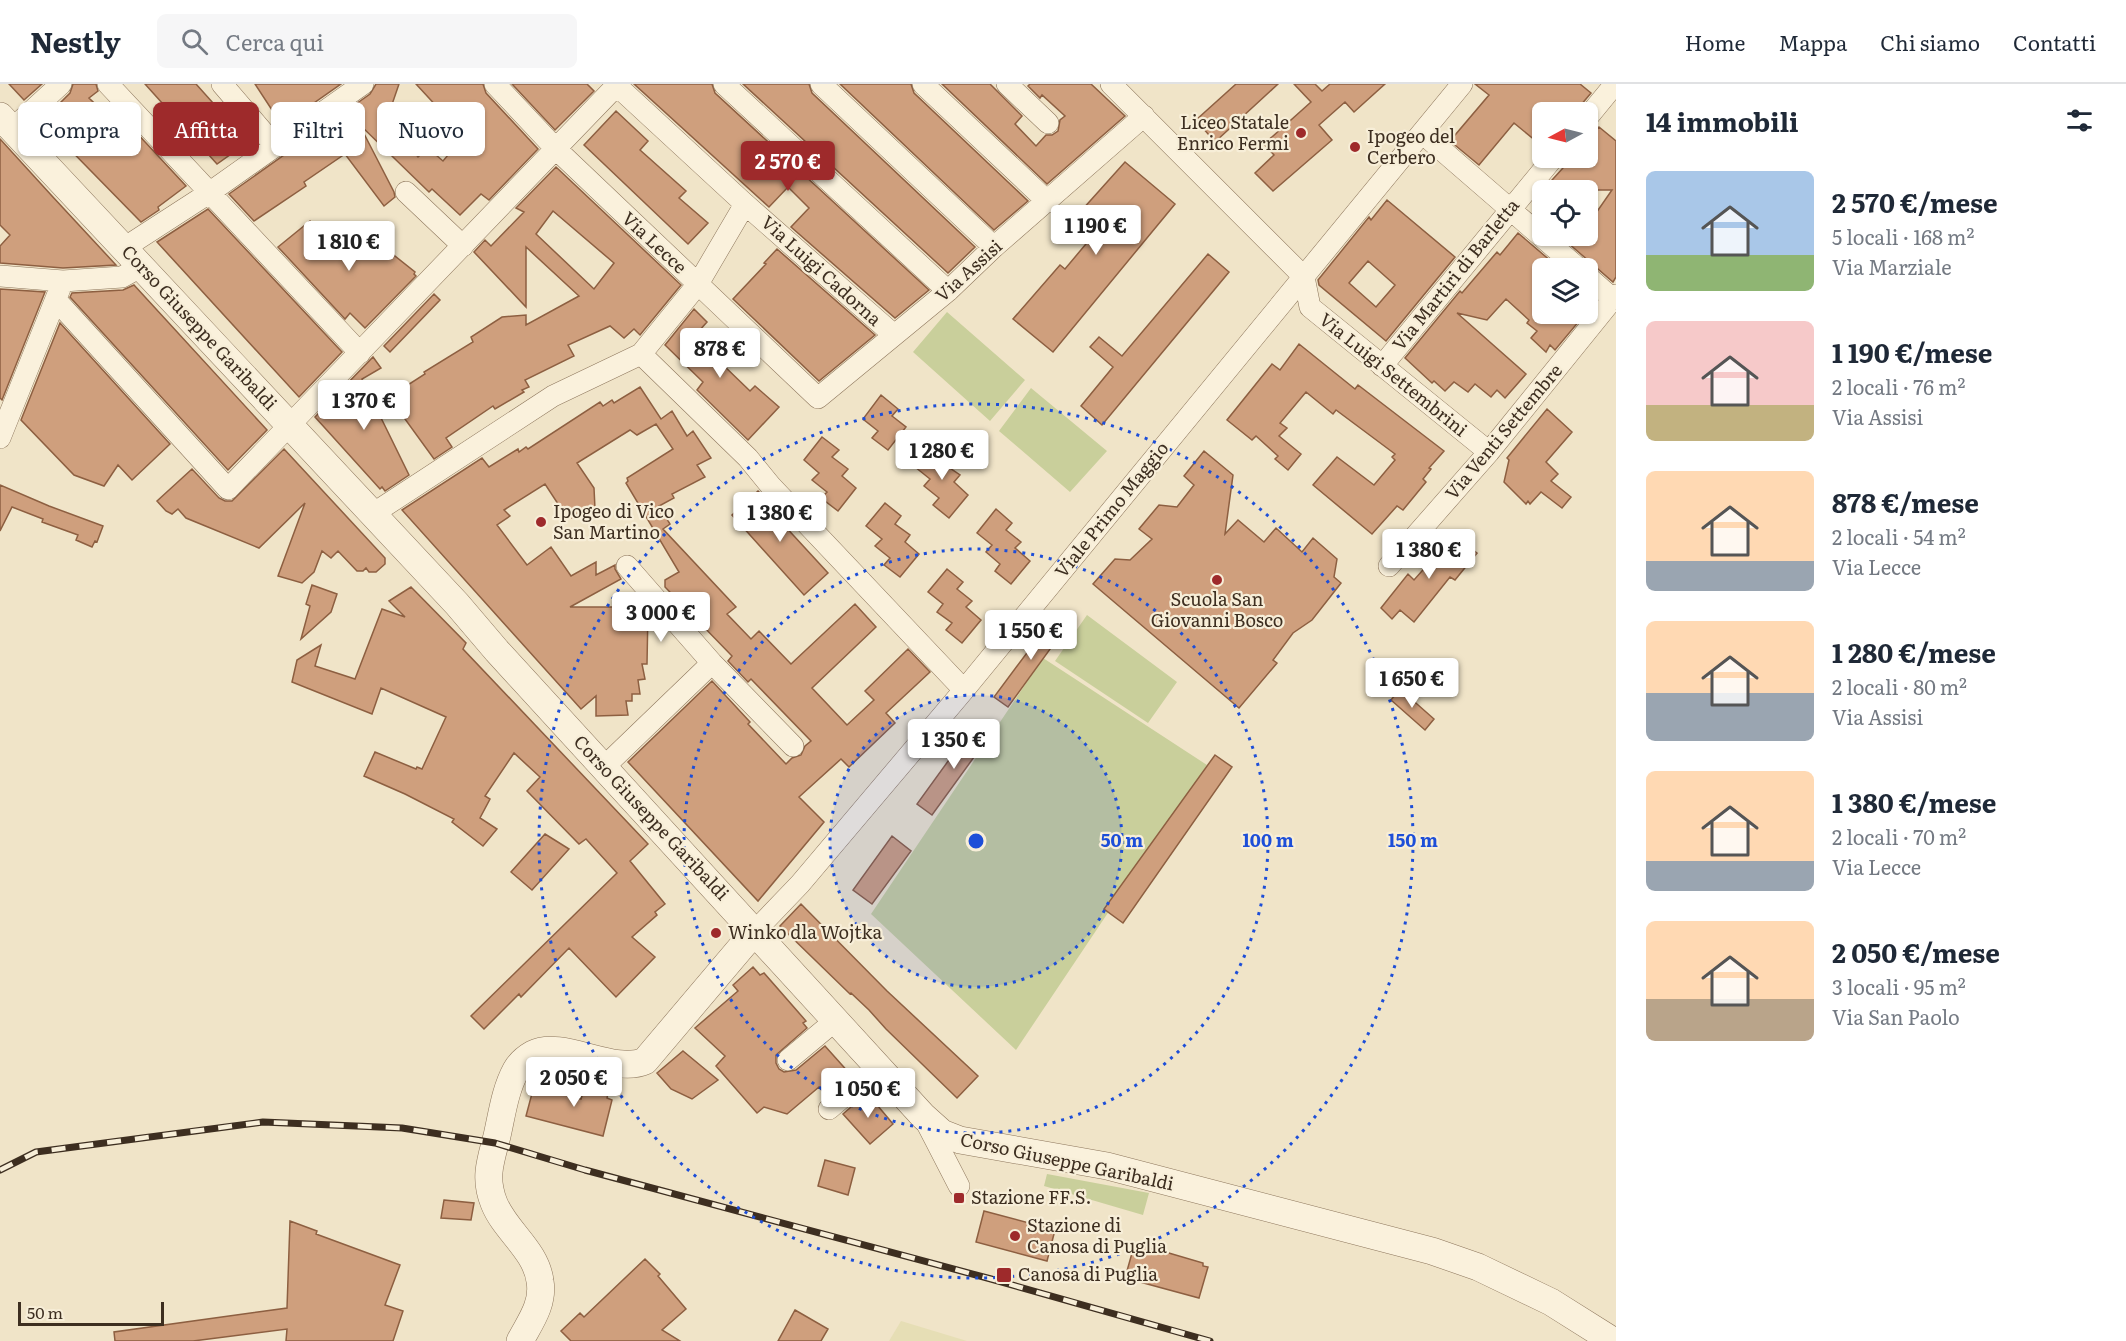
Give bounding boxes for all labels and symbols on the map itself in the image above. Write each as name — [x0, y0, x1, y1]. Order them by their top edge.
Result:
north arrow — [1532, 102, 1598, 168]
place label: Liceo Statale Enrico Fermi — [1177, 108, 1289, 156]
place label: Ipogeo del Cerbero — [1367, 122, 1455, 170]
marker: Liceo Statale Enrico Fermi — [1294, 126, 1308, 140]
marker: Ipogeo del Cerbero — [1348, 140, 1362, 154]
pin: 2 570 € — [733, 141, 843, 192]
street label: Via Martiri di Barletta — [1385, 192, 1525, 356]
street label: Via Lecce — [616, 205, 694, 279]
pin: 1 190 € — [1041, 205, 1151, 256]
street label: Via Luigi Cadorna — [756, 208, 888, 332]
pin: 1 810 € — [294, 221, 404, 272]
street label: Via Assisi — [929, 232, 1007, 307]
street label: Corso Giuseppe Garibaldi — [116, 238, 284, 416]
street label: Via Luigi Settembrini — [1314, 305, 1474, 442]
pin: 878 € — [678, 328, 762, 379]
street label: Via Venti Settembre — [1438, 357, 1568, 505]
pin: 1 370 € — [309, 380, 419, 431]
pin: 1 280 € — [887, 430, 997, 481]
street label: Viale Primo Maggio — [1047, 435, 1174, 583]
pin: 1 380 € — [725, 492, 835, 543]
place label: Ipogeo di Vico San Martino — [553, 497, 674, 545]
marker: Ipogeo di Vico San Martino — [534, 515, 548, 529]
pin: 1 380 € — [1374, 529, 1484, 580]
marker: Scuola San Giovanni Bosco — [1210, 573, 1224, 587]
place label: Scuola San Giovanni Bosco — [1151, 585, 1283, 633]
pin: 3 000 € — [606, 592, 716, 643]
pin: 1 550 € — [976, 610, 1086, 661]
pin: 1 650 € — [1357, 658, 1467, 709]
pin: 1 350 € — [899, 719, 1009, 770]
street label: Corso Giuseppe Garibaldi — [568, 728, 736, 906]
text: 50 m — [1101, 826, 1143, 853]
text: 100 m — [1242, 826, 1294, 853]
text: 150 m — [1388, 826, 1438, 853]
centre of rings — [966, 831, 986, 851]
place label: Winko dla Wojtka — [728, 918, 883, 945]
marker: Winko dla Wojtka — [709, 926, 723, 940]
pin: 2 050 € — [519, 1057, 629, 1108]
pin: 1 050 € — [813, 1068, 923, 1119]
street label: Corso Giuseppe Garibaldi — [958, 1125, 1177, 1196]
place label: Stazione FF.S. — [971, 1183, 1092, 1210]
marker: Stazione FF.S. — [952, 1191, 966, 1205]
place label: Stazione di Canosa di Puglia — [1027, 1211, 1167, 1259]
marker: Stazione di Canosa di Puglia — [1008, 1229, 1022, 1243]
place label: Canosa di Puglia — [1018, 1260, 1158, 1287]
marker: Canosa di Puglia — [995, 1266, 1013, 1284]
scale bar — [18, 1299, 164, 1326]

